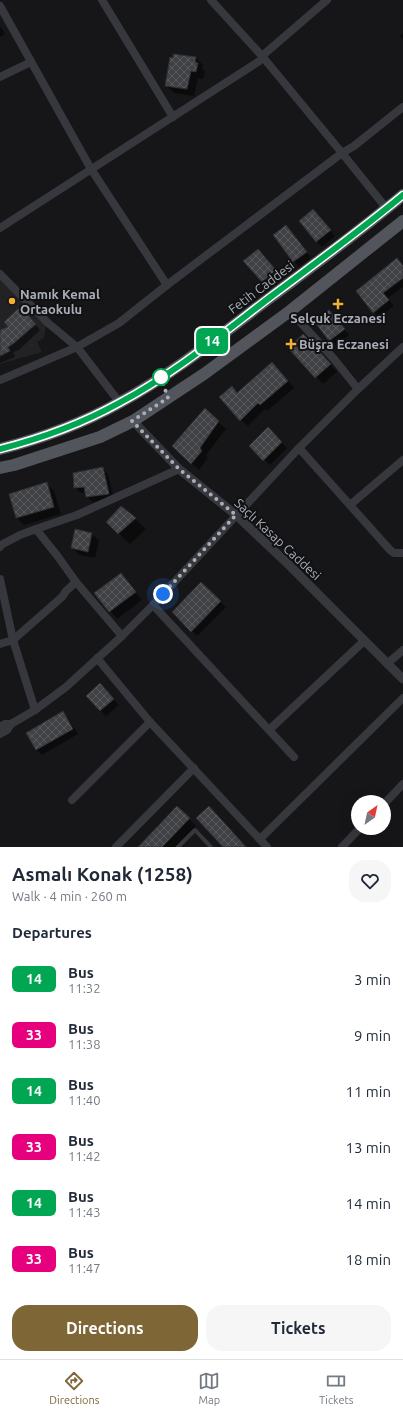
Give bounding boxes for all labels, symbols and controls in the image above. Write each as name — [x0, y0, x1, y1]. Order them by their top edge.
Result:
street label: Fetih Caddesi — [225, 258, 297, 316]
place label: Namık Kemal Ortaokulu — [20, 287, 100, 316]
marker: Namık Kemal Ortaokulu — [7, 296, 17, 306]
marker: Selçuk Eczanesi — [333, 299, 343, 309]
place label: Selçuk Eczanesi — [290, 311, 386, 326]
line badge: 14 — [194, 328, 230, 354]
text: 14 — [204, 333, 220, 349]
place label: Büşra Eczanesi — [299, 337, 389, 353]
marker: Büşra Eczanesi — [286, 339, 296, 349]
unlabelled marker — [152, 368, 170, 386]
street label: Saçlı Kasap Caddesi — [232, 496, 324, 582]
your location — [153, 584, 173, 604]
north arrow — [351, 795, 391, 835]
map controls — [351, 795, 391, 835]
button: heart — [349, 860, 391, 902]
text: Asmalı Konak (1258) — [12, 863, 193, 885]
text: Walk · 4 min · 260 m — [12, 889, 127, 903]
text: Departures — [12, 924, 92, 941]
text: Bus — [68, 964, 94, 981]
text: 14 — [26, 971, 42, 987]
text: 3 min — [354, 971, 391, 988]
text: 11:32 — [68, 981, 101, 995]
text: Bus — [68, 1020, 94, 1037]
text: 33 — [26, 1027, 42, 1043]
text: 9 min — [354, 1027, 391, 1044]
text: 11:38 — [68, 1037, 101, 1051]
text: Bus — [68, 1076, 94, 1093]
text: 14 — [26, 1083, 42, 1099]
text: 11 min — [345, 1083, 391, 1100]
text: 11:40 — [68, 1093, 101, 1107]
text: Bus — [68, 1132, 94, 1149]
text: 33 — [26, 1139, 42, 1155]
text: 13 min — [345, 1139, 391, 1156]
text: 11:42 — [68, 1149, 101, 1163]
text: Bus — [68, 1188, 94, 1205]
text: 14 — [26, 1195, 42, 1211]
text: 14 min — [345, 1195, 391, 1212]
text: 11:43 — [68, 1205, 101, 1219]
text: Bus — [68, 1244, 94, 1261]
text: 33 — [26, 1251, 42, 1267]
text: 18 min — [345, 1251, 391, 1268]
text: 11:47 — [68, 1261, 101, 1275]
button: Directions — [12, 1305, 198, 1351]
button: Tickets — [206, 1305, 391, 1351]
tab: Directions — [49, 1370, 100, 1406]
tab: Map — [198, 1370, 220, 1406]
tab: Tickets — [319, 1370, 354, 1406]

